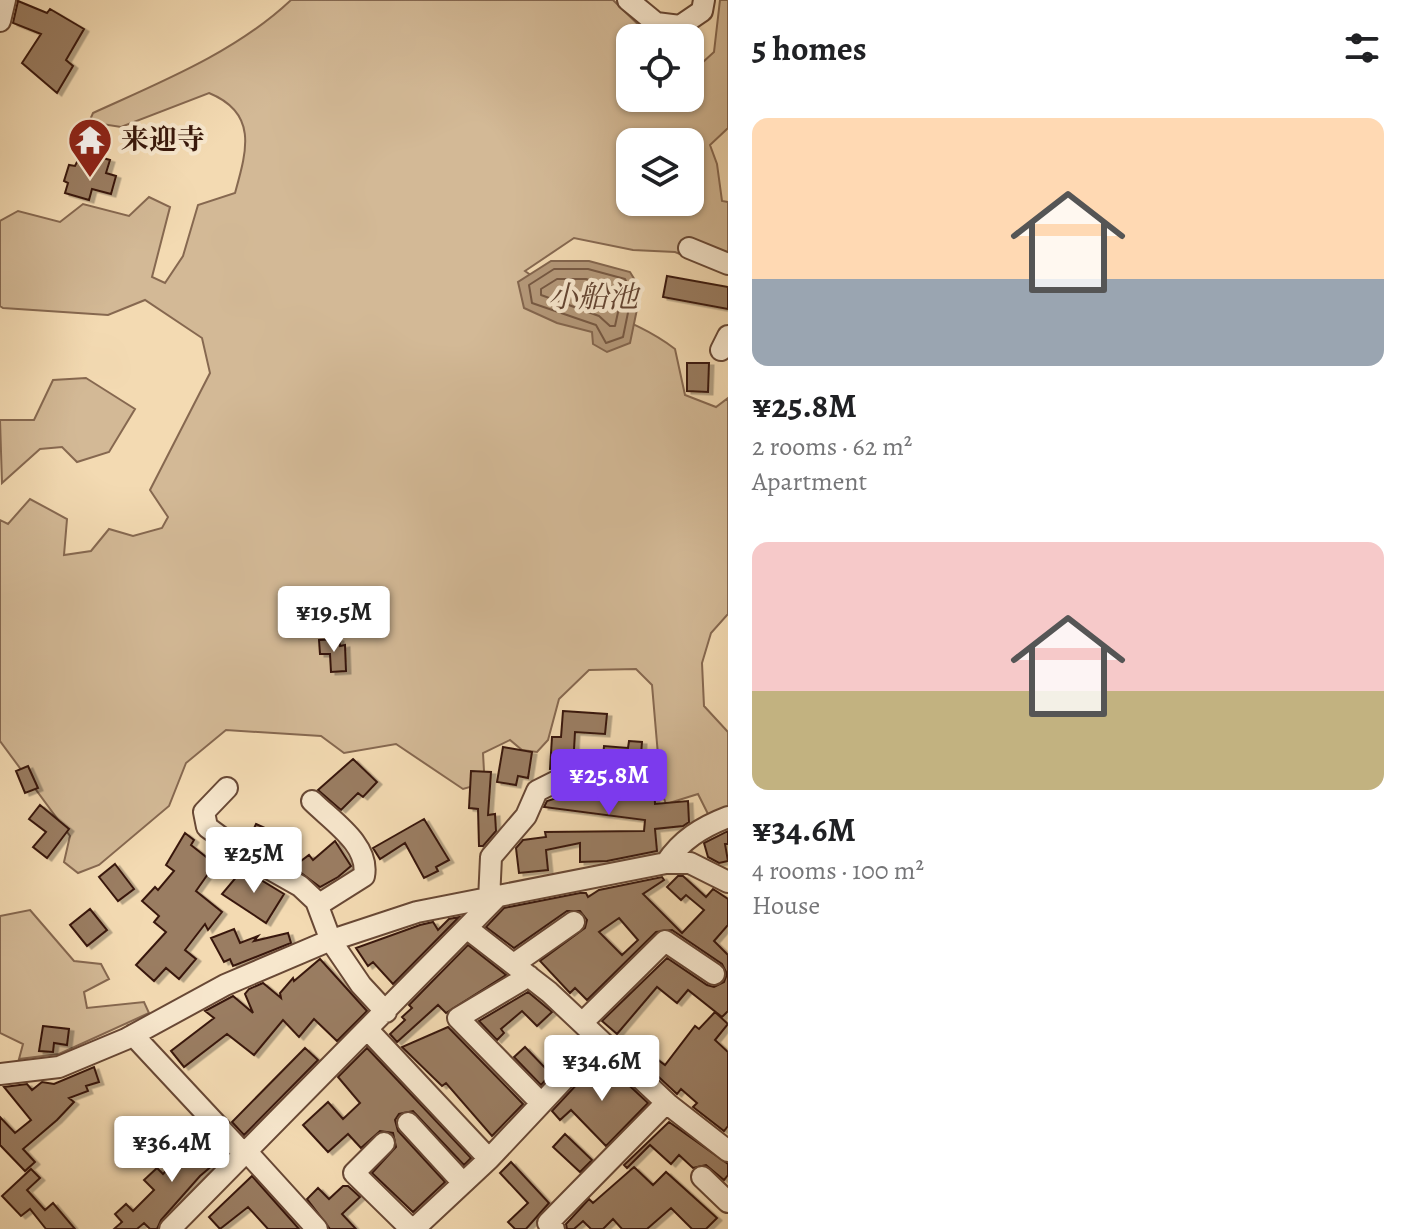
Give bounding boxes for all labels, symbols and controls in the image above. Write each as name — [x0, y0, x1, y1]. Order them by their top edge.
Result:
map controls — [616, 24, 704, 216]
button: locate — [616, 24, 704, 112]
text: 5 homes — [752, 25, 867, 72]
icon: filters — [1340, 26, 1384, 70]
temple icon: 来迎寺 — [66, 116, 114, 179]
place label: 来迎寺 — [121, 121, 205, 159]
button: layers — [616, 128, 704, 216]
icon: home — [996, 170, 1140, 314]
water label: 小船池 — [548, 277, 641, 317]
text: ¥25.8M — [752, 382, 857, 429]
text: 2 rooms · 62 m² — [752, 429, 912, 464]
text: Apartment — [752, 464, 867, 499]
pin: ¥19.5M — [269, 586, 399, 654]
text: ¥19.5M — [296, 594, 372, 629]
icon: home — [996, 594, 1140, 738]
pin: ¥25.8M — [544, 749, 674, 817]
text: ¥25.8M — [569, 757, 649, 792]
text: ¥34.6M — [752, 806, 856, 853]
pin: ¥25M — [207, 827, 301, 895]
text: ¥25M — [224, 835, 284, 870]
text: 4 rooms · 100 m² — [752, 853, 924, 888]
text: House — [752, 888, 820, 923]
pin: ¥34.6M — [537, 1035, 667, 1103]
text: ¥34.6M — [562, 1043, 642, 1078]
pin: ¥36.4M — [107, 1116, 237, 1184]
text: ¥36.4M — [132, 1124, 212, 1159]

